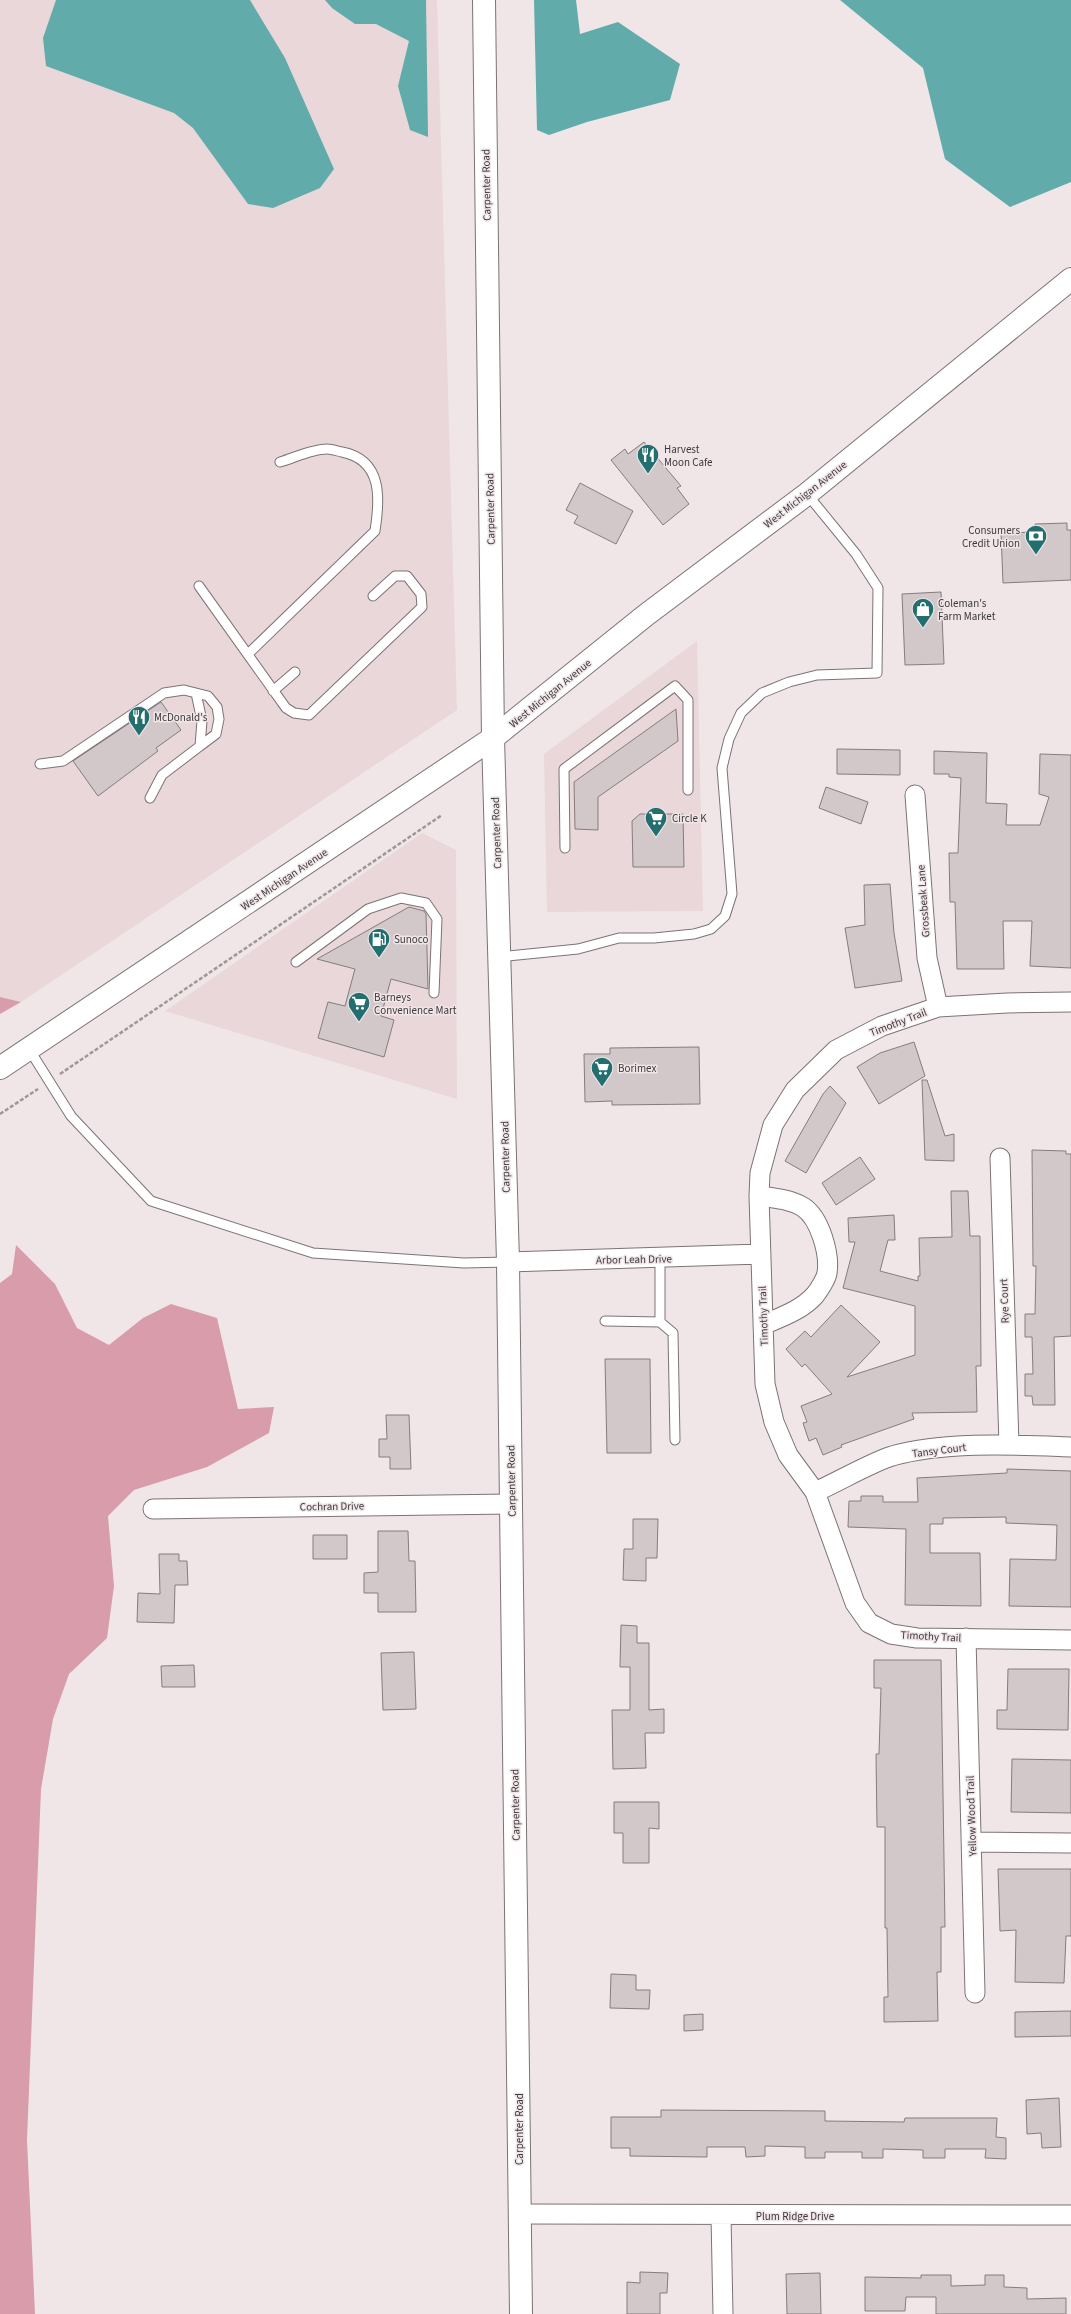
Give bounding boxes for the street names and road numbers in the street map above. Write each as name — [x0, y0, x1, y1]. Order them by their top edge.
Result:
street label: Carpenter Road — [478, 149, 495, 221]
street label: West Michigan Avenue — [761, 457, 850, 532]
street label: Carpenter Road — [482, 473, 499, 545]
street label: West Michigan Avenue — [506, 655, 595, 731]
street label: Carpenter Road — [488, 797, 505, 869]
street label: West Michigan Avenue — [238, 844, 331, 914]
street label: Grossbeak Lane — [913, 864, 934, 938]
street label: Timothy Trail — [867, 1005, 929, 1040]
street label: Carpenter Road — [497, 1121, 514, 1193]
street label: Arbor Leah Drive — [596, 1251, 673, 1268]
street label: Rye Court — [996, 1278, 1013, 1324]
street label: Timothy Trail — [755, 1285, 772, 1346]
street label: Tansy Court — [911, 1440, 967, 1461]
street label: Carpenter Road — [503, 1445, 520, 1517]
street label: Cochran Drive — [300, 1498, 365, 1515]
street label: Timothy Trail — [900, 1627, 962, 1646]
street label: Carpenter Road — [507, 1769, 524, 1841]
street label: Yellow Wood Trail — [963, 1775, 980, 1858]
street label: Carpenter Road — [512, 2093, 527, 2165]
street label: Plum Ridge Drive — [756, 2209, 835, 2224]

